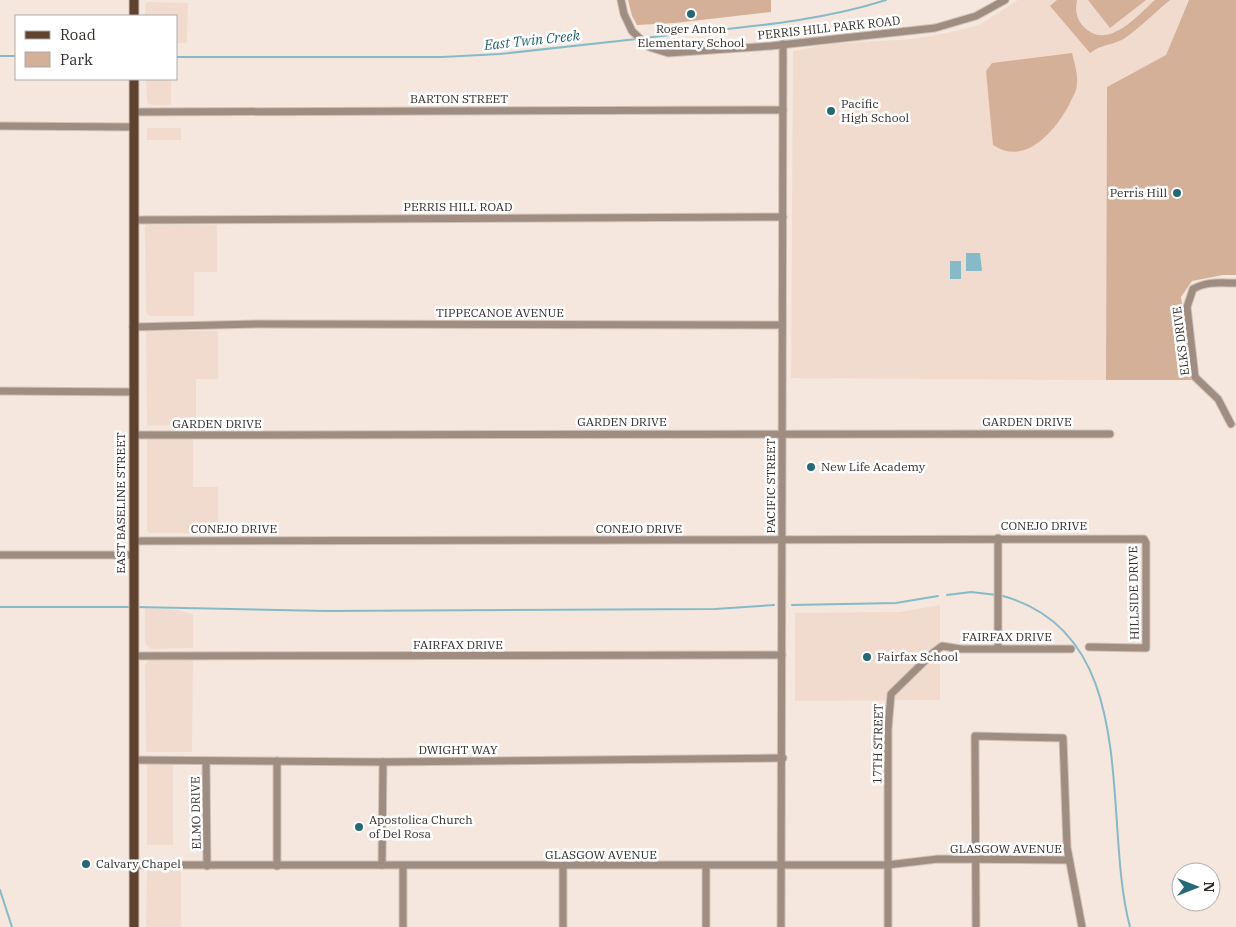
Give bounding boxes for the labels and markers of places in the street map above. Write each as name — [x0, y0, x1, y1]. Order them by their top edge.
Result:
marker: Roger Anton Elementary School — [685, 8, 697, 20]
place label: Roger Anton Elementary School — [638, 21, 745, 50]
place label: Pacific High School — [841, 96, 909, 125]
marker: Pacific High School — [825, 105, 837, 117]
place label: Perris Hill — [1110, 185, 1167, 200]
marker: Perris Hill — [1171, 187, 1183, 199]
place label: New Life Academy — [821, 459, 926, 474]
marker: New Life Academy — [805, 461, 817, 473]
place label: Fairfax School — [877, 649, 958, 664]
marker: Fairfax School — [861, 651, 873, 663]
place label: Apostolica Church of Del Rosa — [369, 812, 473, 841]
marker: Apostolica Church of Del Rosa — [353, 821, 365, 833]
place label: Calvary Chapel — [96, 856, 181, 871]
marker: Calvary Chapel — [80, 858, 92, 870]

